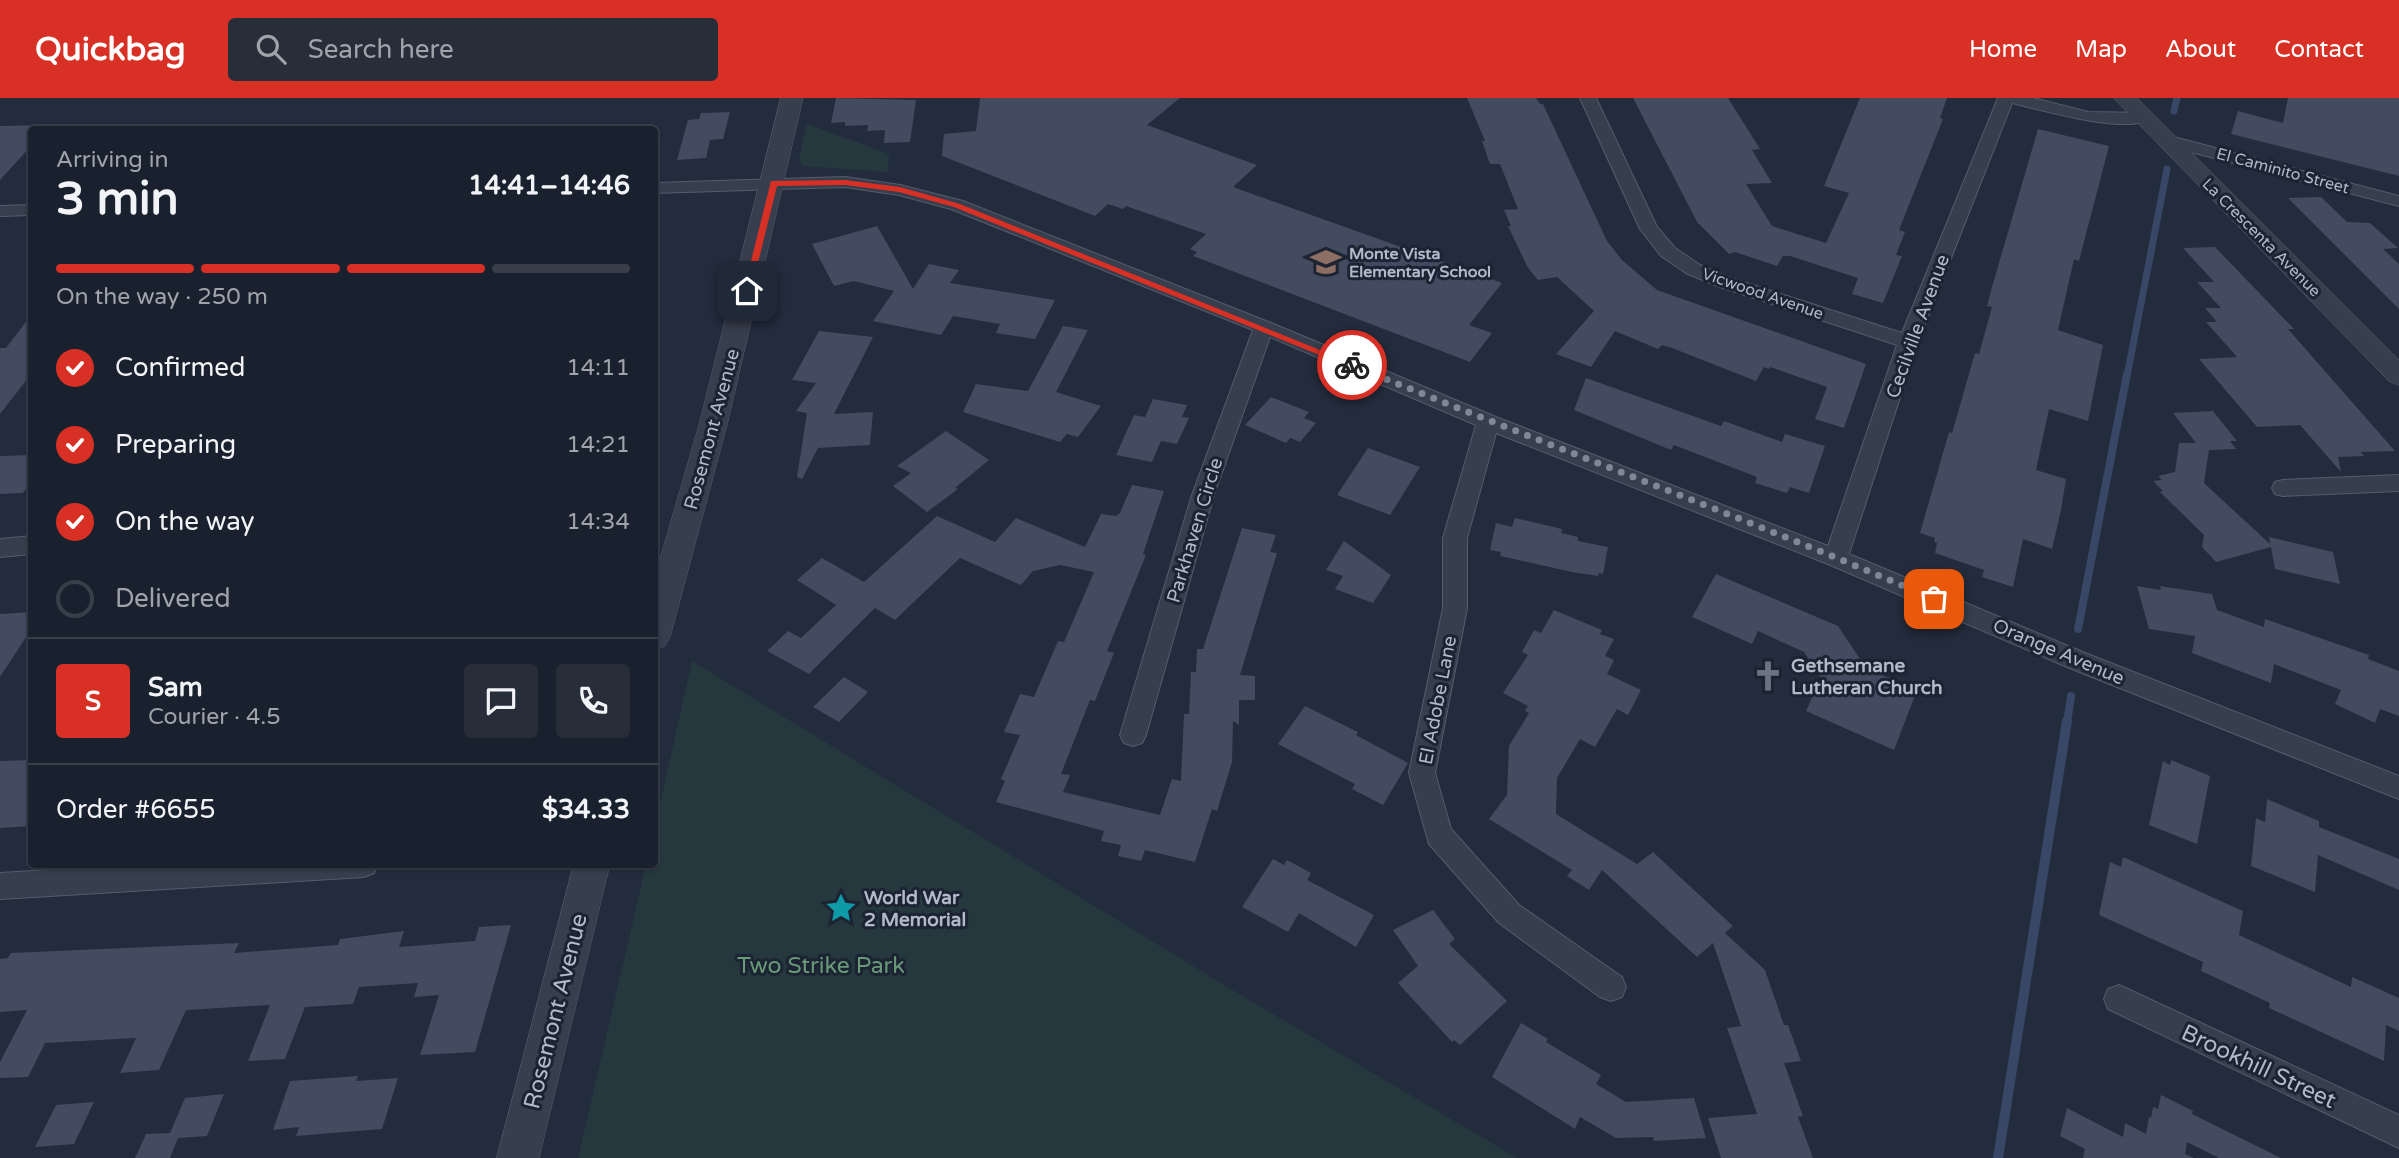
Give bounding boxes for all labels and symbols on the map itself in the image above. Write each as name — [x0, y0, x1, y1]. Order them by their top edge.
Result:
street label: El Caminito Street — [2214, 144, 2351, 198]
street label: La Crescenta Avenue — [2198, 174, 2325, 301]
place label: Monte Vista Elementary School — [1349, 244, 1491, 282]
school or university icon: Monte Vista Elementary School — [1309, 245, 1343, 279]
street label: Cecilville Avenue — [1882, 252, 1954, 401]
pin — [717, 261, 777, 321]
street label: Vicwood Avenue — [1699, 264, 1826, 324]
courier — [1317, 330, 1387, 400]
street label: Rosemont Avenue — [680, 346, 744, 512]
street label: Parkhaven Circle — [1162, 455, 1227, 605]
pin — [1904, 569, 1964, 629]
street label: Orange Avenue — [1990, 614, 2128, 689]
street label: El Adobe Lane — [1415, 634, 1461, 767]
place label: Gethsemane Lutheran Church — [1791, 655, 1943, 699]
church icon: Gethsemane Lutheran Church — [1751, 659, 1785, 693]
place label: World War 2 Memorial — [864, 887, 966, 931]
place icon: World War 2 Memorial — [824, 891, 858, 925]
street label: Rosemont Avenue — [518, 911, 594, 1112]
park label: Two Strike Park — [737, 952, 905, 980]
street label: Brookhill Street — [2177, 1019, 2341, 1115]

